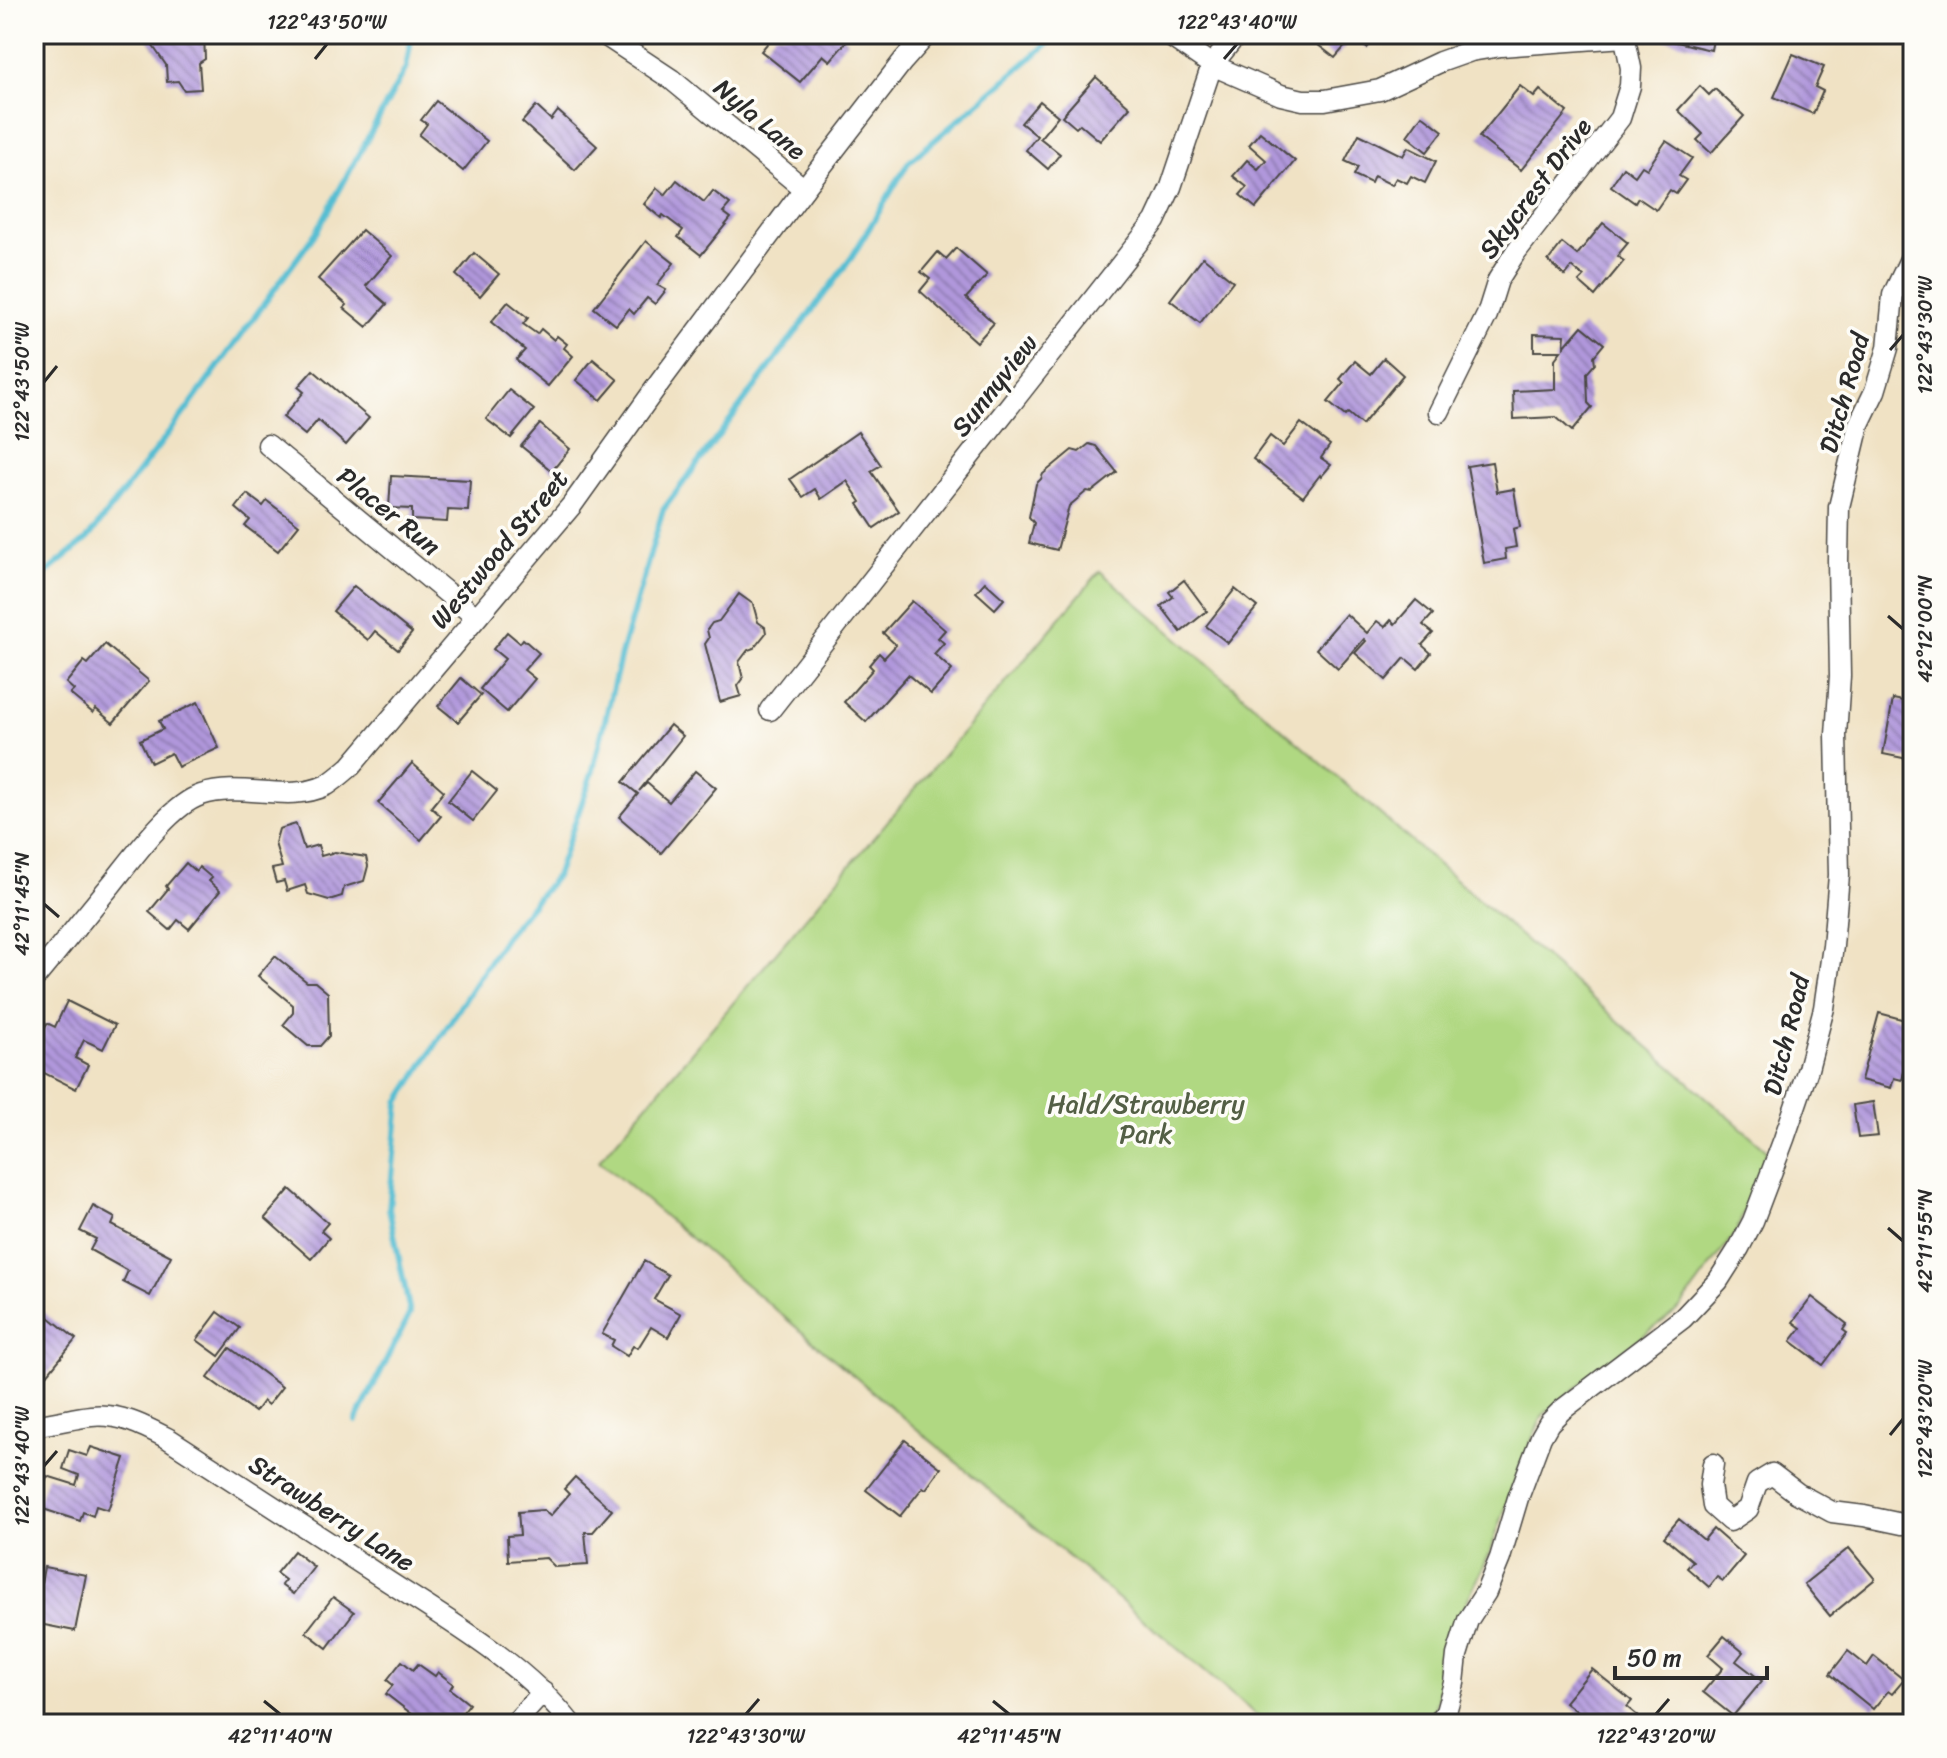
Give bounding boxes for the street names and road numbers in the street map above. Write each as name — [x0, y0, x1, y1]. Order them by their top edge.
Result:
street label: Nyla Lane — [703, 66, 817, 172]
street label: Skycrest Drive — [1466, 107, 1604, 269]
street label: Sunnyview — [939, 323, 1050, 447]
street label: Ditch Road — [1805, 325, 1884, 459]
street label: Placer Run — [326, 454, 452, 568]
street label: Westwood Street — [418, 458, 580, 640]
street label: Ditch Road — [1749, 967, 1824, 1100]
street label: Strawberry Lane — [239, 1442, 425, 1584]

